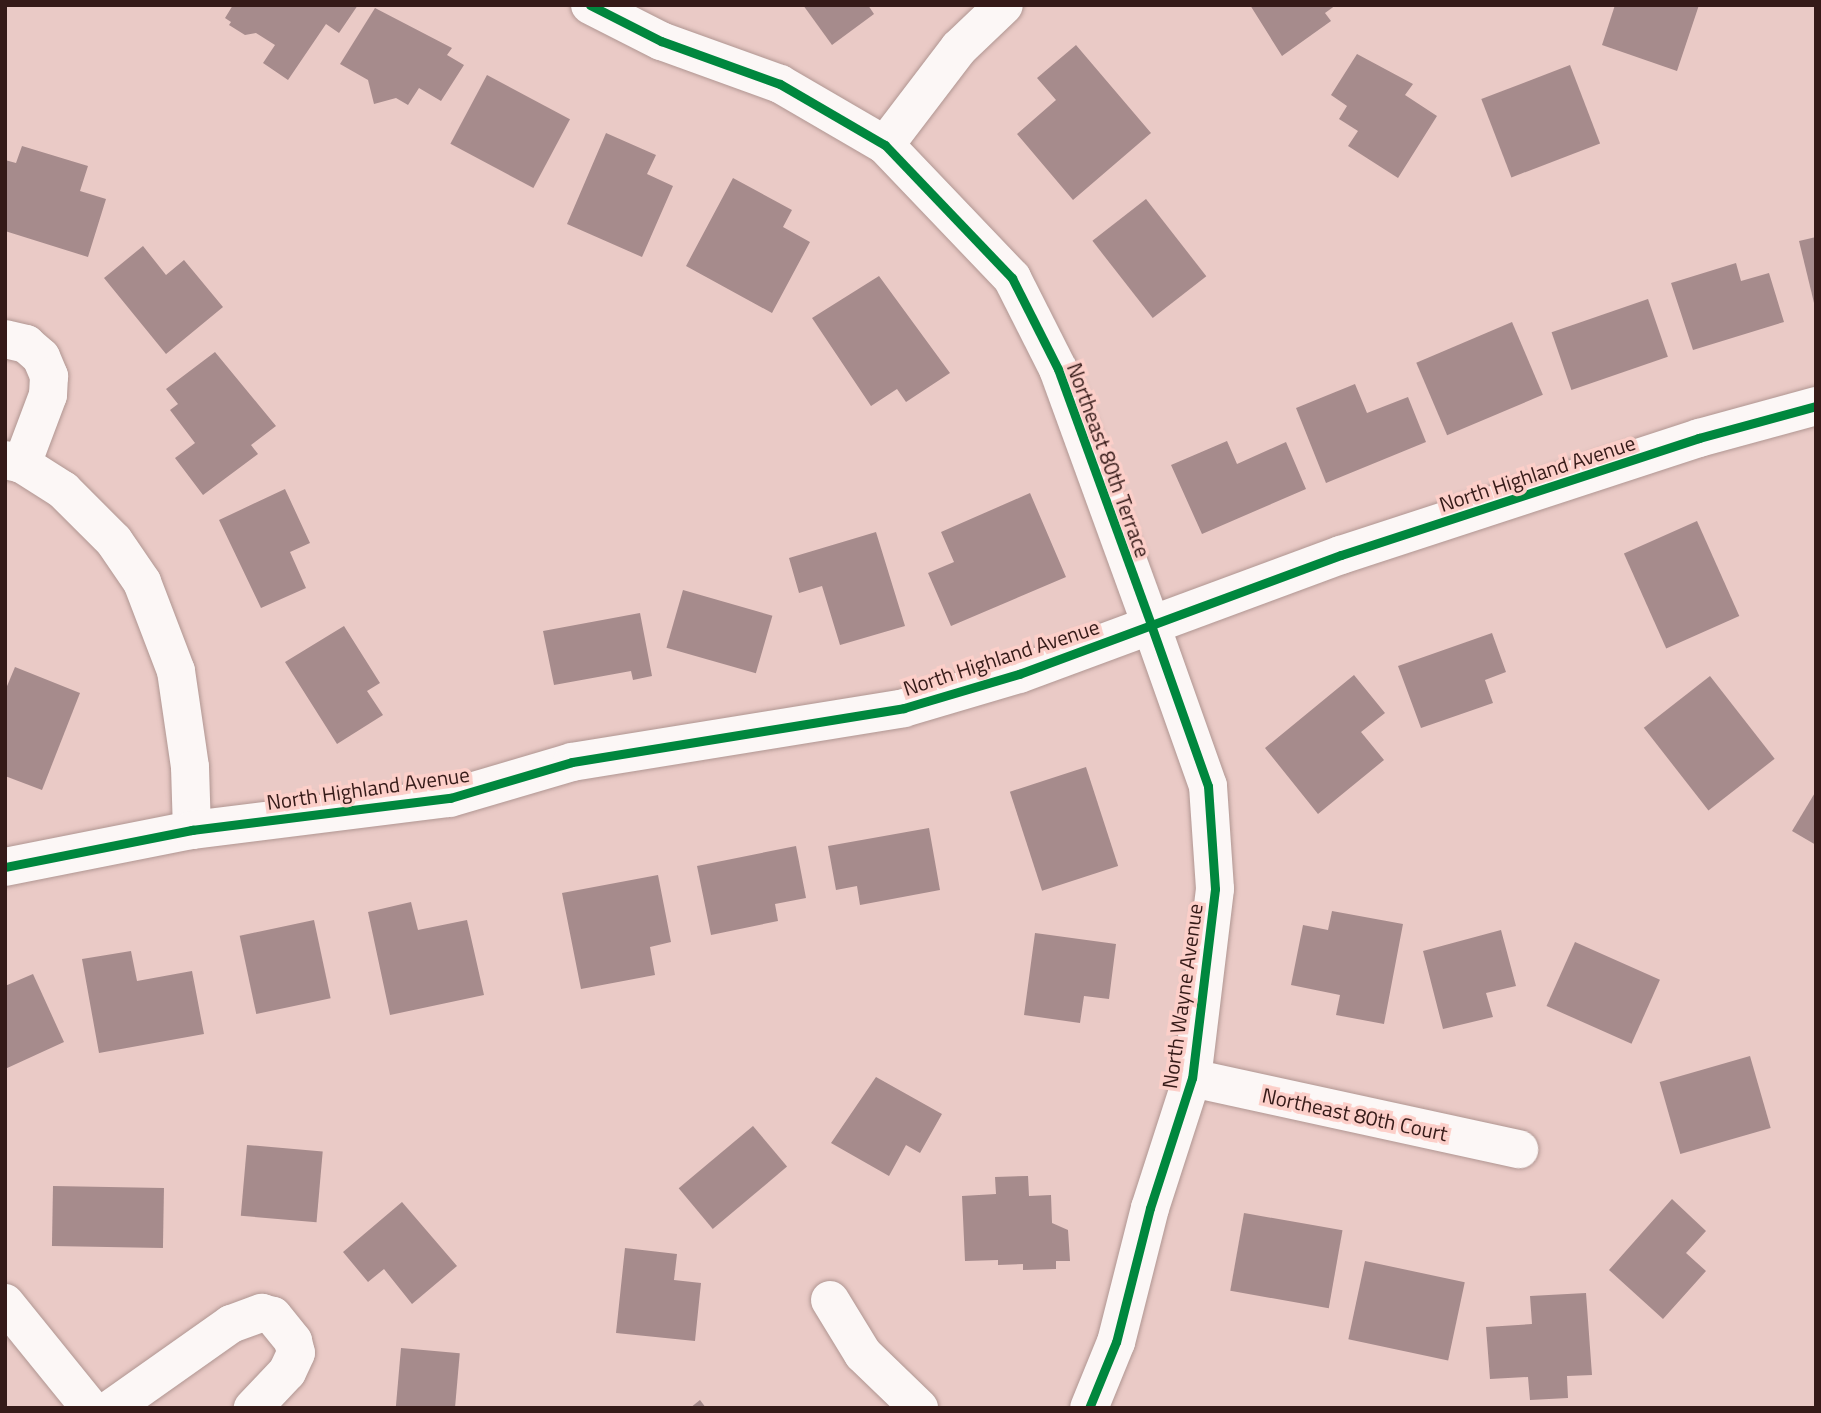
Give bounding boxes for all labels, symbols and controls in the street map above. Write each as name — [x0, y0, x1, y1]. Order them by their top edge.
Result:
street label: Northeast 80th Terrace — [1062, 359, 1156, 561]
street label: North Highland Avenue — [1436, 429, 1638, 517]
street label: North Highland Avenue — [900, 613, 1102, 701]
street label: North Highland Avenue — [265, 761, 471, 815]
street label: North Wayne Avenue — [1157, 902, 1207, 1090]
street label: Northeast 80th Court — [1260, 1082, 1450, 1146]

